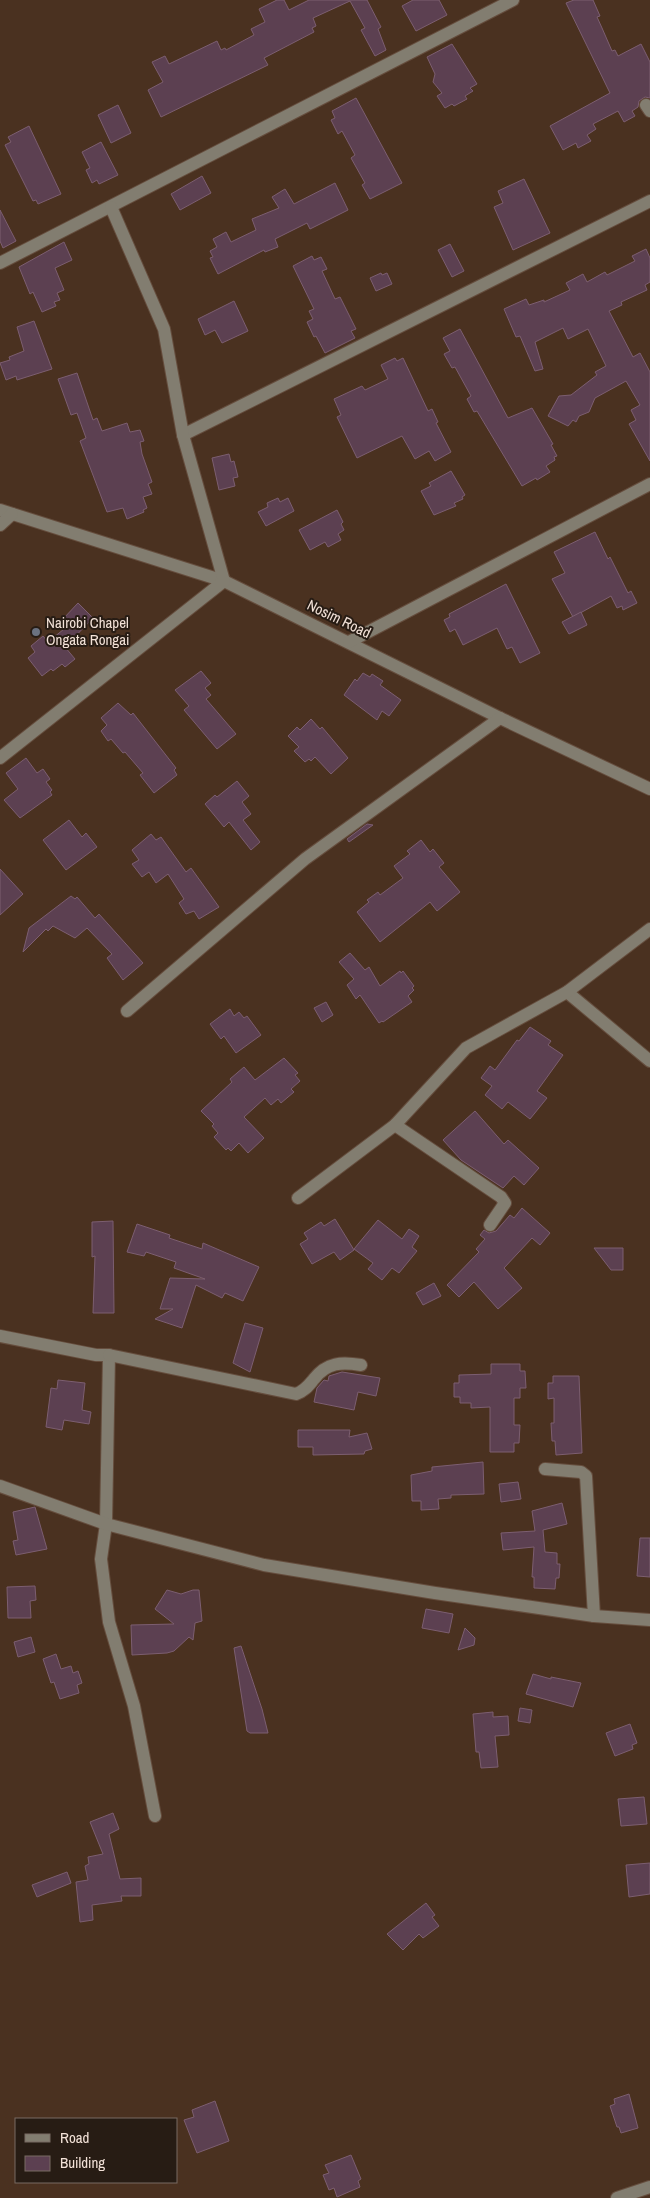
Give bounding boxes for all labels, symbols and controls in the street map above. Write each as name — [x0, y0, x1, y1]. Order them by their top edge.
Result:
street label: Nosim Road — [304, 594, 375, 643]
place label: Nairobi Chapel Ongata Rongai — [46, 612, 129, 650]
marker: Nairobi Chapel Ongata Rongai — [30, 626, 42, 638]
legend — [15, 2118, 178, 2183]
text: Road — [60, 2127, 89, 2148]
text: Building — [60, 2152, 105, 2173]

